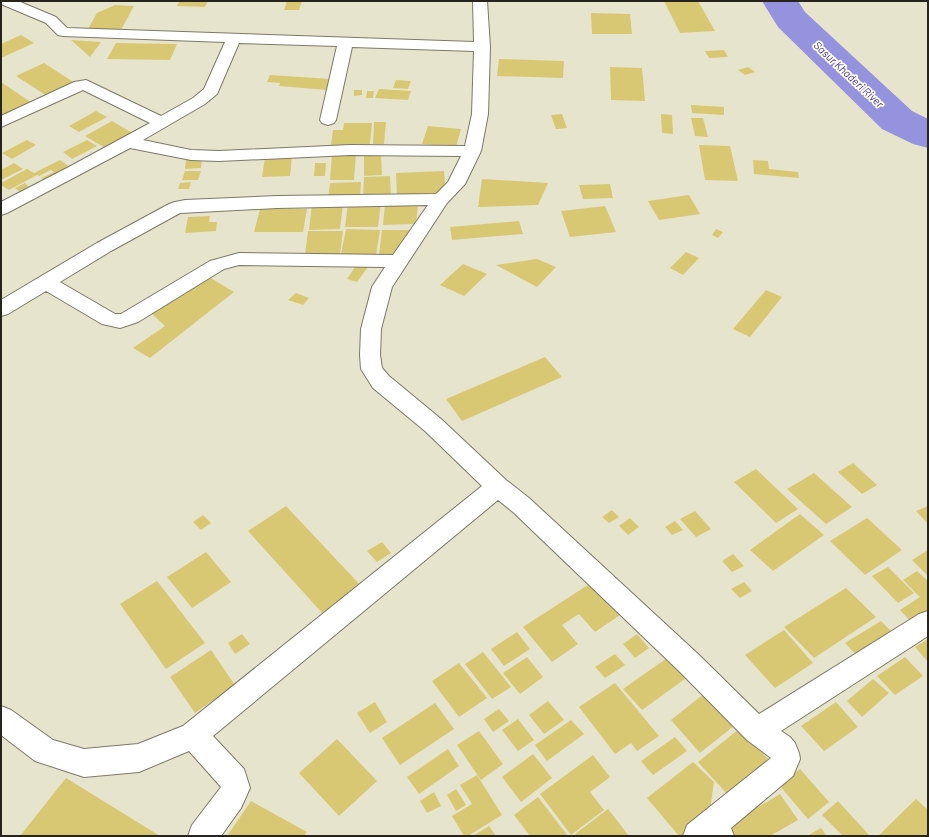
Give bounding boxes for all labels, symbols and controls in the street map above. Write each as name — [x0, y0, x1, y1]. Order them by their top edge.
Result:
water label: Sasur Khaderi River — [811, 38, 888, 111]

